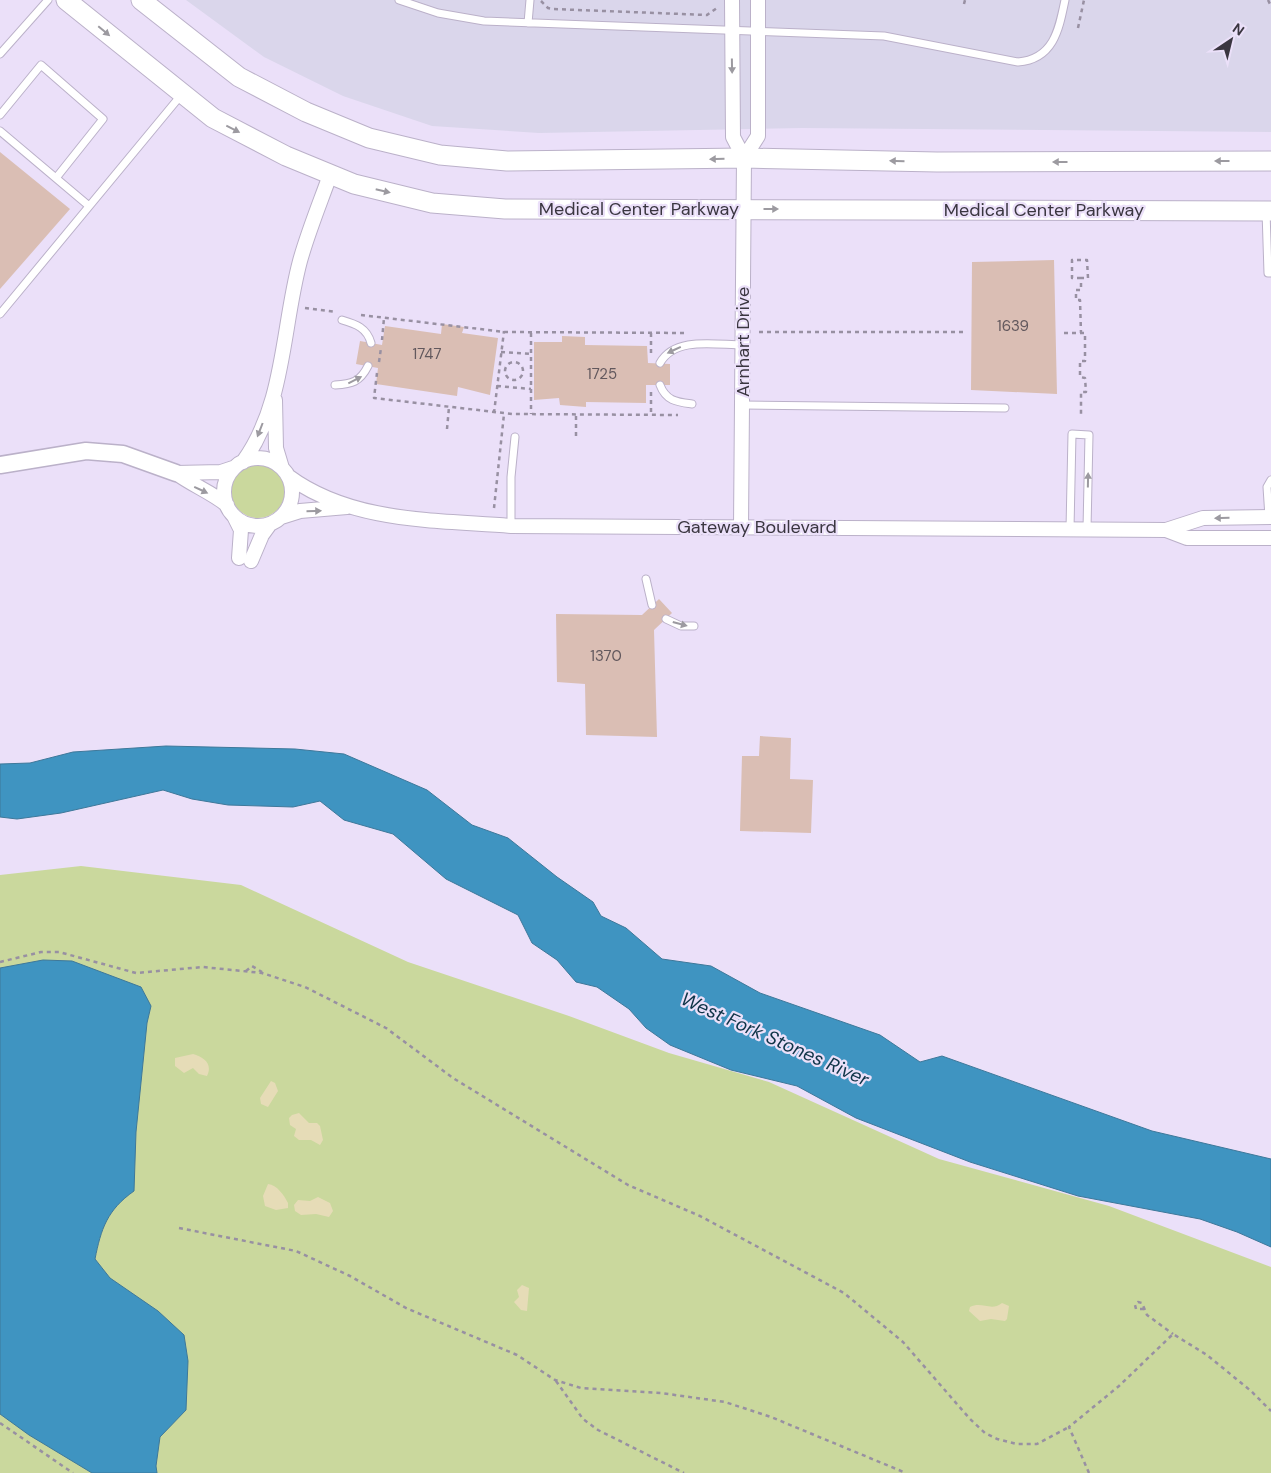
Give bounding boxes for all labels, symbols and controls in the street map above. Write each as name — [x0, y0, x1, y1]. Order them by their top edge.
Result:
north arrow — [1206, 15, 1256, 65]
text: N — [1229, 19, 1248, 40]
one-way arrow — [97, 26, 110, 37]
one-way arrow — [728, 58, 736, 74]
one-way arrow — [226, 125, 240, 133]
one-way arrow — [709, 155, 725, 163]
one-way arrow — [889, 157, 905, 165]
one-way arrow — [1214, 157, 1230, 165]
one-way arrow — [1052, 158, 1068, 166]
one-way arrow — [375, 187, 390, 195]
street label: Medical Center Parkway — [539, 197, 739, 221]
street label: Medical Center Parkway — [944, 198, 1144, 222]
one-way arrow — [763, 205, 779, 213]
street label: Arnhart Drive — [731, 287, 755, 397]
house number: 1639 — [997, 316, 1029, 336]
house number: 1747 — [413, 344, 441, 364]
one-way arrow — [667, 346, 681, 354]
house number: 1725 — [587, 364, 617, 384]
one-way arrow — [347, 376, 362, 385]
one-way arrow — [256, 423, 264, 438]
one-way arrow — [1084, 472, 1092, 488]
one-way arrow — [194, 486, 208, 494]
one-way arrow — [306, 506, 322, 514]
one-way arrow — [1214, 514, 1230, 522]
street label: Gateway Boulevard — [677, 515, 837, 539]
one-way arrow — [672, 620, 687, 628]
house number: 1370 — [590, 646, 622, 666]
water label: West Fork Stones River — [677, 986, 874, 1092]

